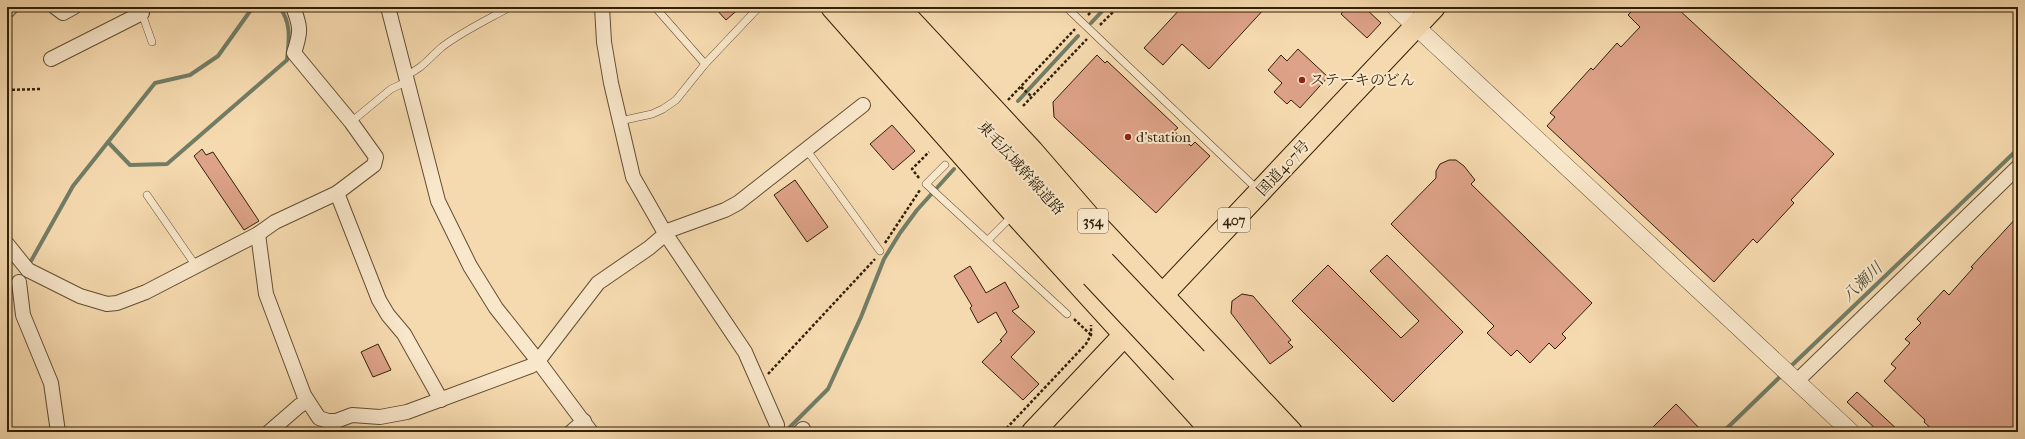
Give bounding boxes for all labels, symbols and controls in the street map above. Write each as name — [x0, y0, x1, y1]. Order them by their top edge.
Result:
place label: ステーキのどん — [1310, 71, 1415, 89]
marker: ステーキのどん — [1297, 75, 1307, 85]
street label: 東毛広域幹線道路 — [974, 117, 1068, 219]
place label: d’station — [1136, 128, 1191, 146]
marker: d’station — [1123, 132, 1133, 142]
street label: 国道407号 — [1253, 136, 1313, 200]
road number: 407 — [1218, 208, 1250, 232]
road number: 354 — [1078, 209, 1108, 233]
water label: 八瀬川 — [1838, 257, 1887, 306]

